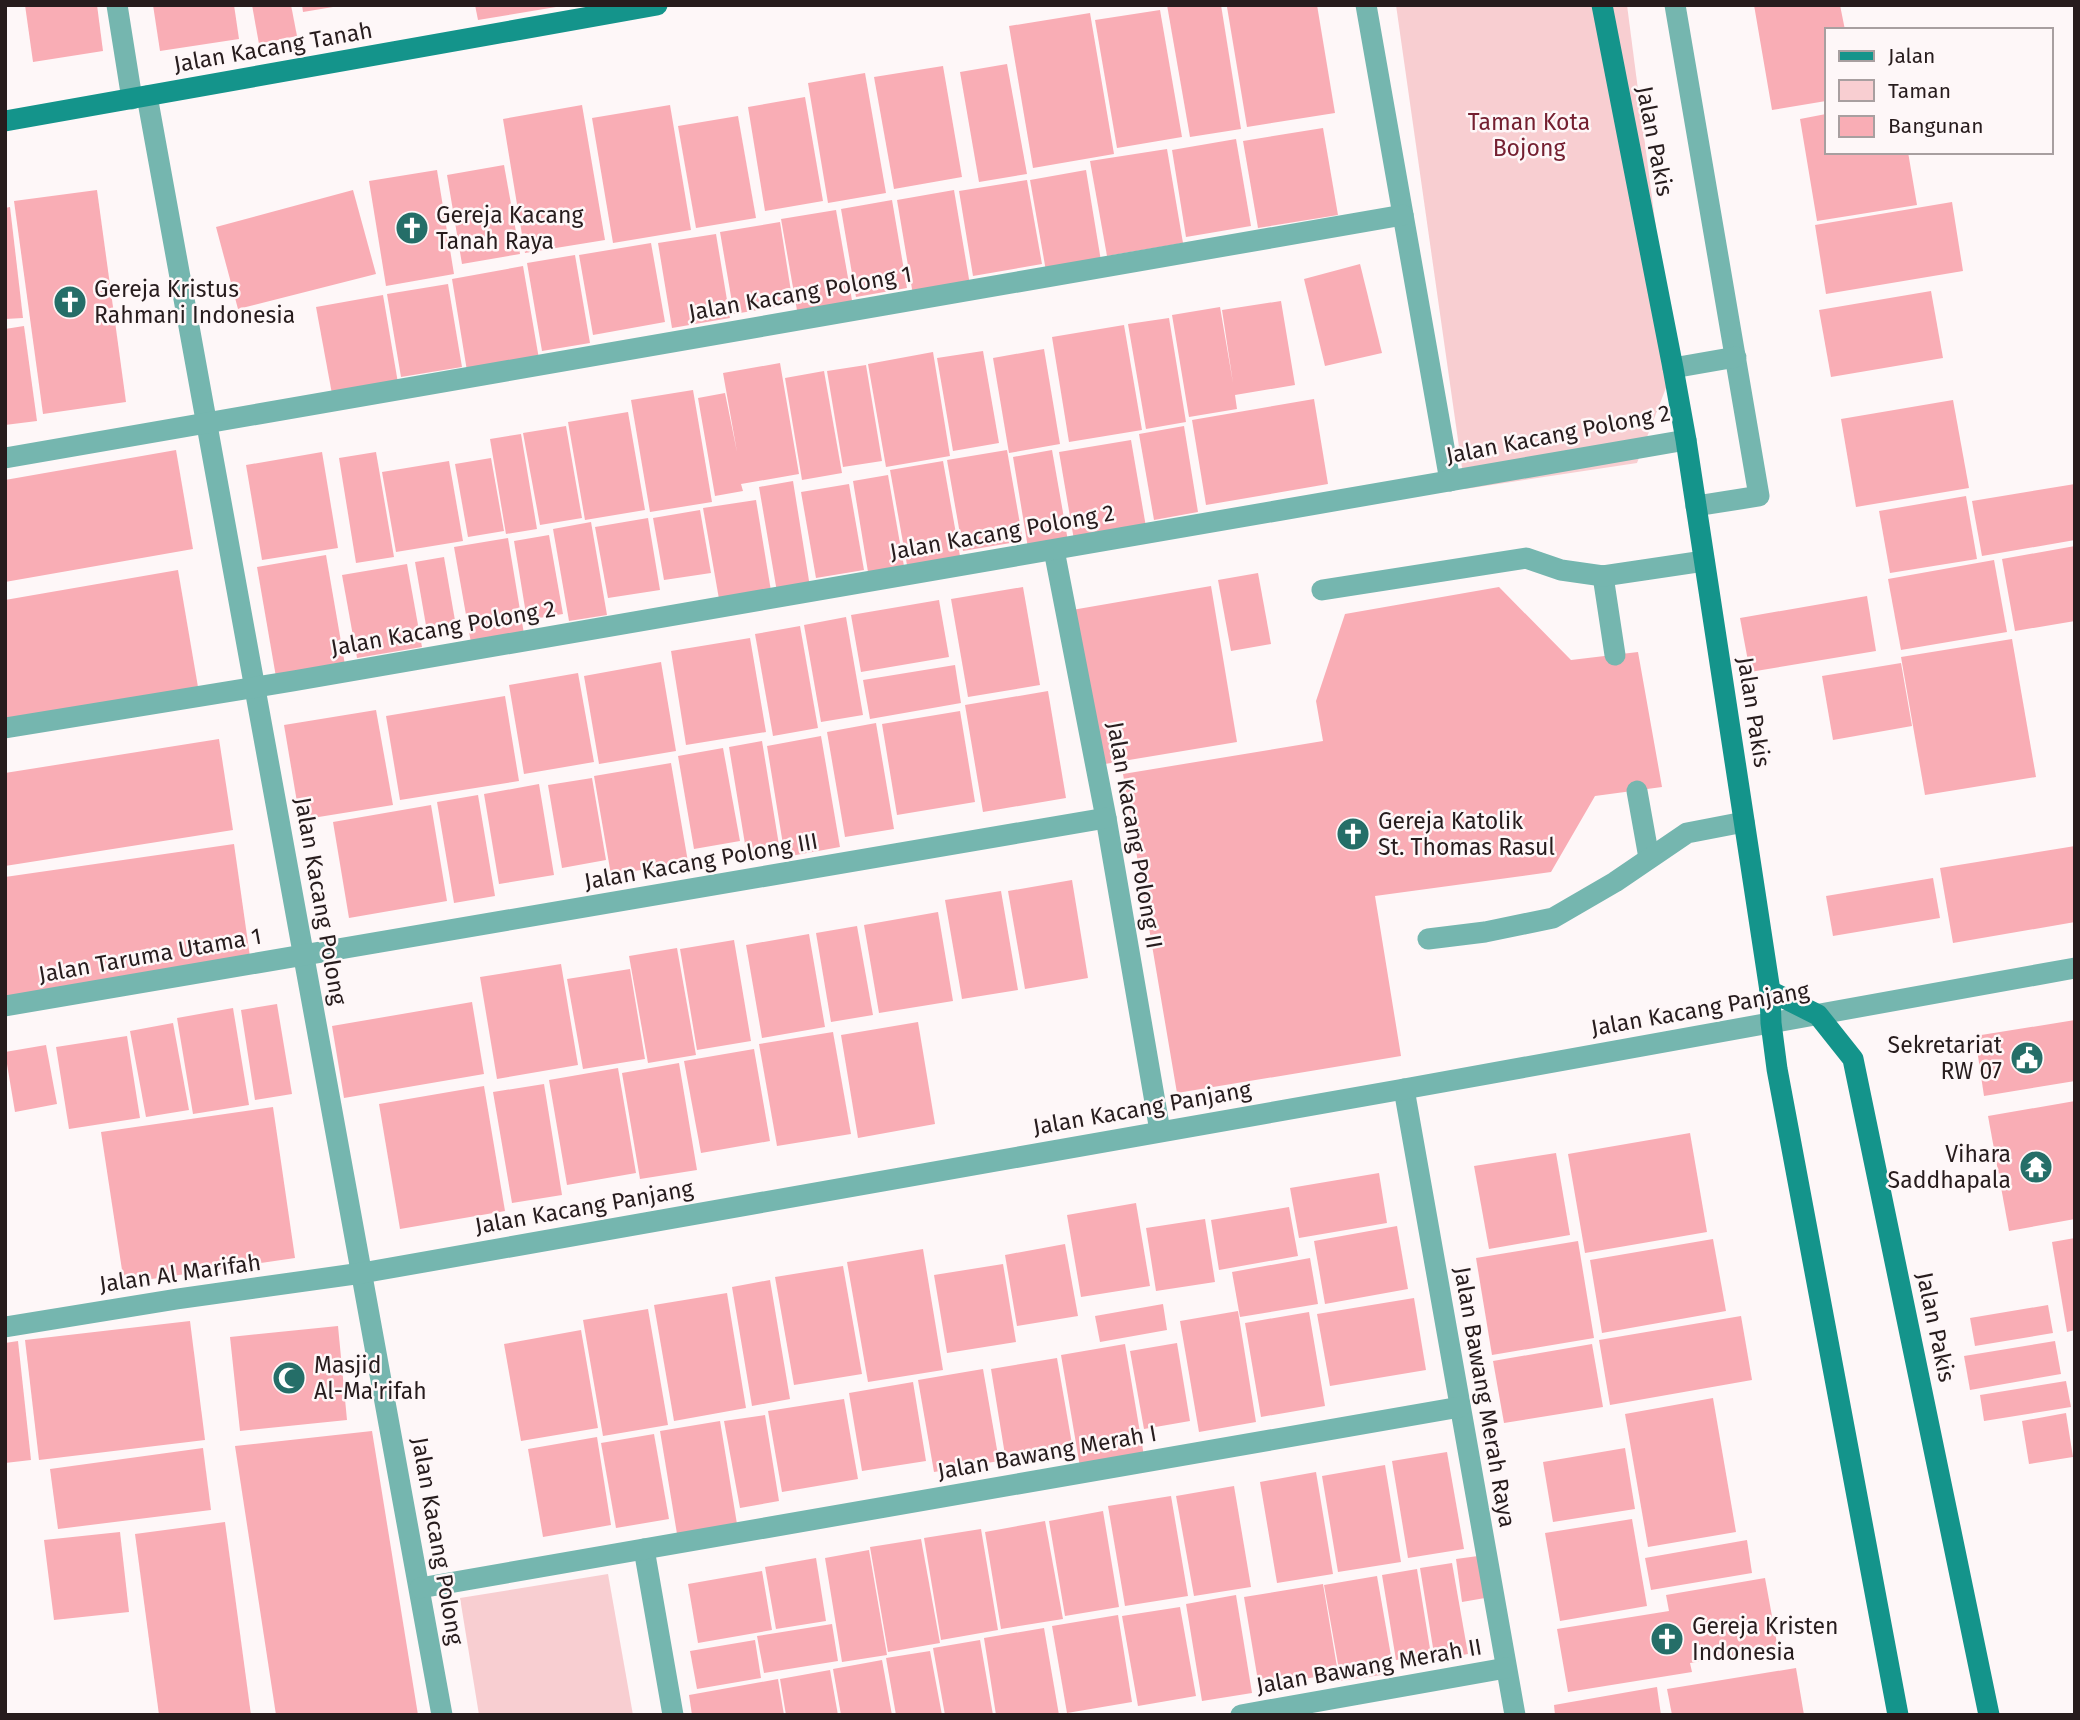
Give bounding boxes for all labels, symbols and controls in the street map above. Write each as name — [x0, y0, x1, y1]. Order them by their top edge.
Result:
street label: Jalan Kacang Tanah — [171, 16, 375, 78]
legend — [1825, 28, 2052, 154]
text: Jalan — [1888, 43, 1935, 69]
text: Taman — [1888, 78, 1951, 104]
street label: Jalan Pakis — [1631, 84, 1679, 198]
park label: Taman Kota Bojong — [1468, 108, 1590, 162]
text: Bangunan — [1888, 113, 1983, 139]
place label: Gereja Kacang Tanah Raya — [436, 201, 583, 255]
church icon: Gereja Kacang Tanah Raya — [393, 209, 431, 247]
street label: Jalan Kacang Polong 1 — [686, 260, 914, 326]
place label: Gereja Kristus Rahmani Indonesia — [94, 275, 295, 329]
church icon: Gereja Kristus Rahmani Indonesia — [51, 283, 89, 321]
street label: Jalan Kacang Polong 2 — [1444, 399, 1672, 469]
street label: Jalan Kacang Polong 2 — [887, 498, 1117, 566]
street label: Jalan Kacang Polong 2 — [328, 594, 558, 662]
street label: Jalan Pakis — [1731, 655, 1777, 769]
street label: Jalan Kacang Polong II — [1101, 719, 1169, 951]
street label: Jalan Kacang Polong — [289, 795, 353, 1007]
place label: Gereja Katolik St. Thomas Rasul — [1378, 807, 1555, 861]
church icon: Gereja Katolik St. Thomas Rasul — [1334, 815, 1372, 853]
street label: Jalan Kacang Polong III — [582, 827, 820, 895]
street label: Jalan Taruma Utama 1 — [36, 922, 264, 988]
street label: Jalan Kacang Panjang — [1589, 976, 1811, 1042]
place label: Sekretariat RW 07 — [1888, 1031, 2003, 1085]
public building icon: Sekretariat RW 07 — [2008, 1039, 2046, 1077]
street label: Jalan Kacang Panjang — [1031, 1075, 1253, 1141]
place label: Vihara Saddhapala — [1888, 1140, 2011, 1194]
temple icon: Vihara Saddhapala — [2017, 1148, 2055, 1186]
street label: Jalan Kacang Panjang — [473, 1174, 695, 1240]
street label: Jalan Al Marifah — [97, 1248, 263, 1298]
street label: Jalan Bawang Merah Raya — [1448, 1264, 1522, 1530]
street label: Jalan Pakis — [1911, 1269, 1961, 1385]
place label: Masjid Al-Ma'rifah — [314, 1351, 427, 1405]
mosque icon: Masjid Al-Ma'rifah — [270, 1359, 308, 1397]
street label: Jalan Bawang Merah I — [935, 1419, 1159, 1485]
street label: Jalan Kacang Polong — [406, 1435, 470, 1647]
place label: Gereja Kristen Indonesia — [1692, 1612, 1838, 1666]
church icon: Gereja Kristen Indonesia — [1648, 1620, 1686, 1658]
street label: Jalan Bawang Merah II — [1254, 1632, 1484, 1700]

